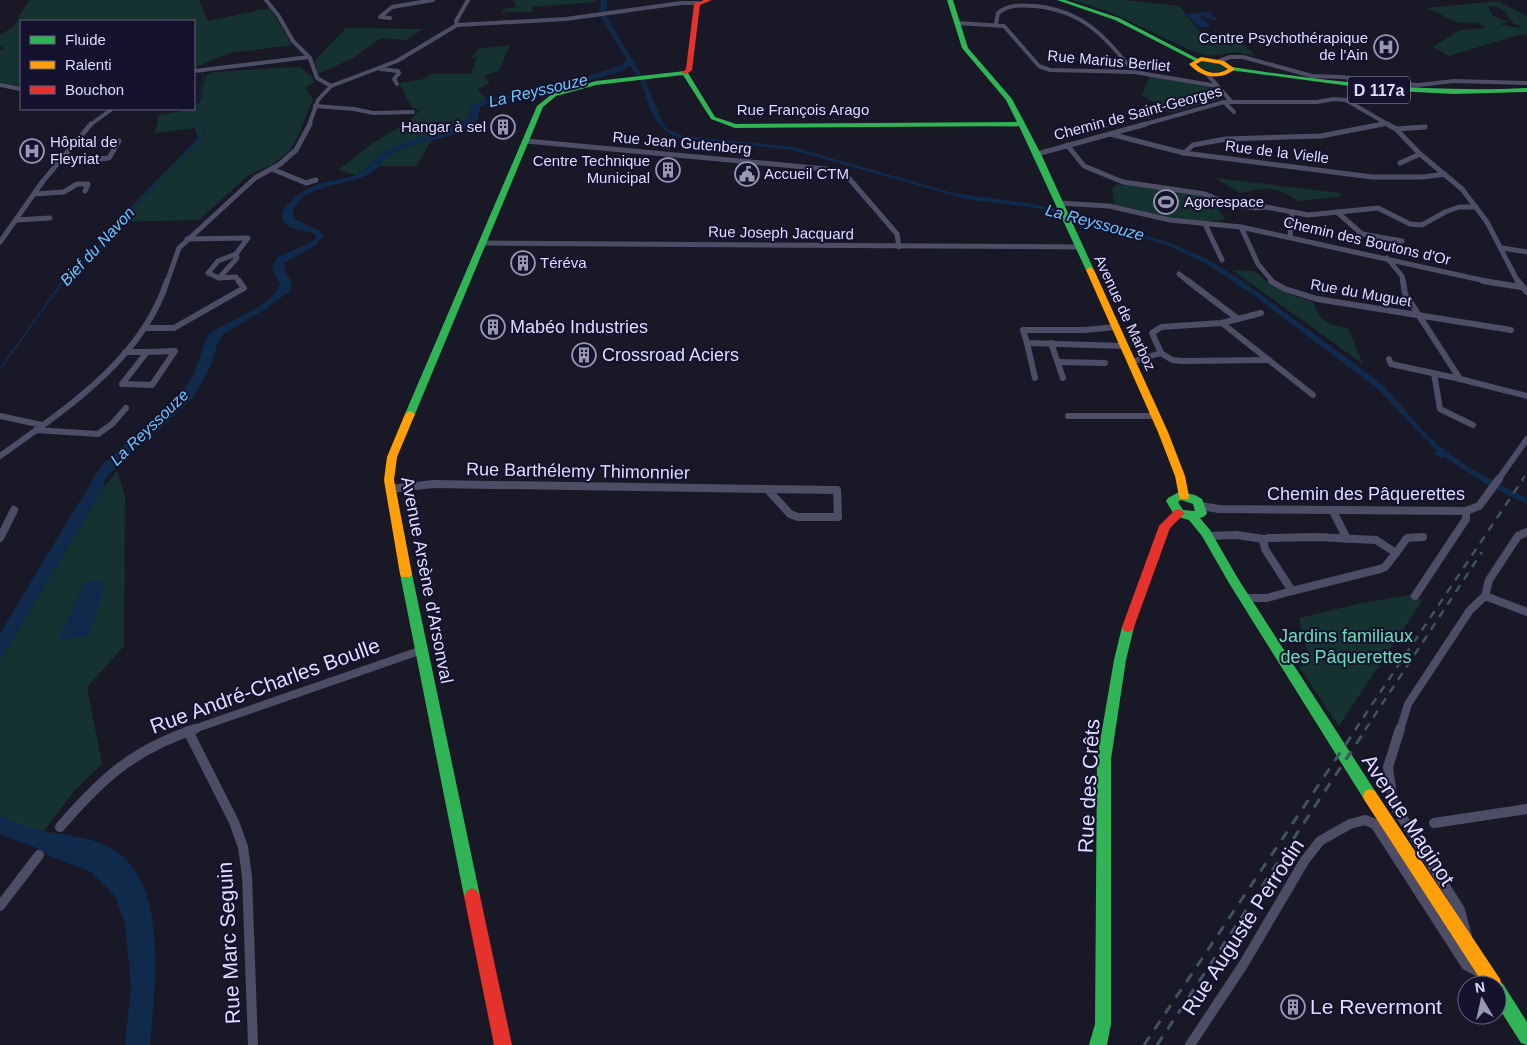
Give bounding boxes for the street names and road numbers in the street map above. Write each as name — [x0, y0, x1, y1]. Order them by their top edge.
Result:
street label: Rue Marius Berliet — [1047, 47, 1172, 74]
road number: D 117a — [1348, 76, 1410, 104]
street label: Chemin de Saint-Georges — [1052, 82, 1224, 143]
street label: Rue François Arago — [737, 101, 869, 118]
street label: Rue Jean Gutenberg — [612, 128, 752, 157]
street label: Rue de la Vielle — [1224, 137, 1330, 166]
street label: Chemin des Boutons d'Or — [1282, 213, 1452, 268]
street label: Rue Joseph Jacquard — [708, 223, 854, 242]
street label: Avenue de Marboz — [1091, 252, 1160, 373]
street label: Rue du Muguet — [1309, 275, 1414, 310]
street label: Rue Barthélemy Thimonnier — [466, 459, 690, 483]
street label: Avenue Arsène d'Arsonval — [397, 475, 457, 685]
street label: Chemin des Pâquerettes — [1267, 484, 1465, 504]
street label: Rue André-Charles Boulle — [147, 633, 383, 738]
street label: Rue des Crêts — [1074, 718, 1103, 854]
street label: Avenue Maginot — [1358, 750, 1459, 890]
street label: Rue Auguste Perrodin — [1177, 834, 1308, 1019]
street label: Rue Marc Seguin — [213, 861, 244, 1025]

